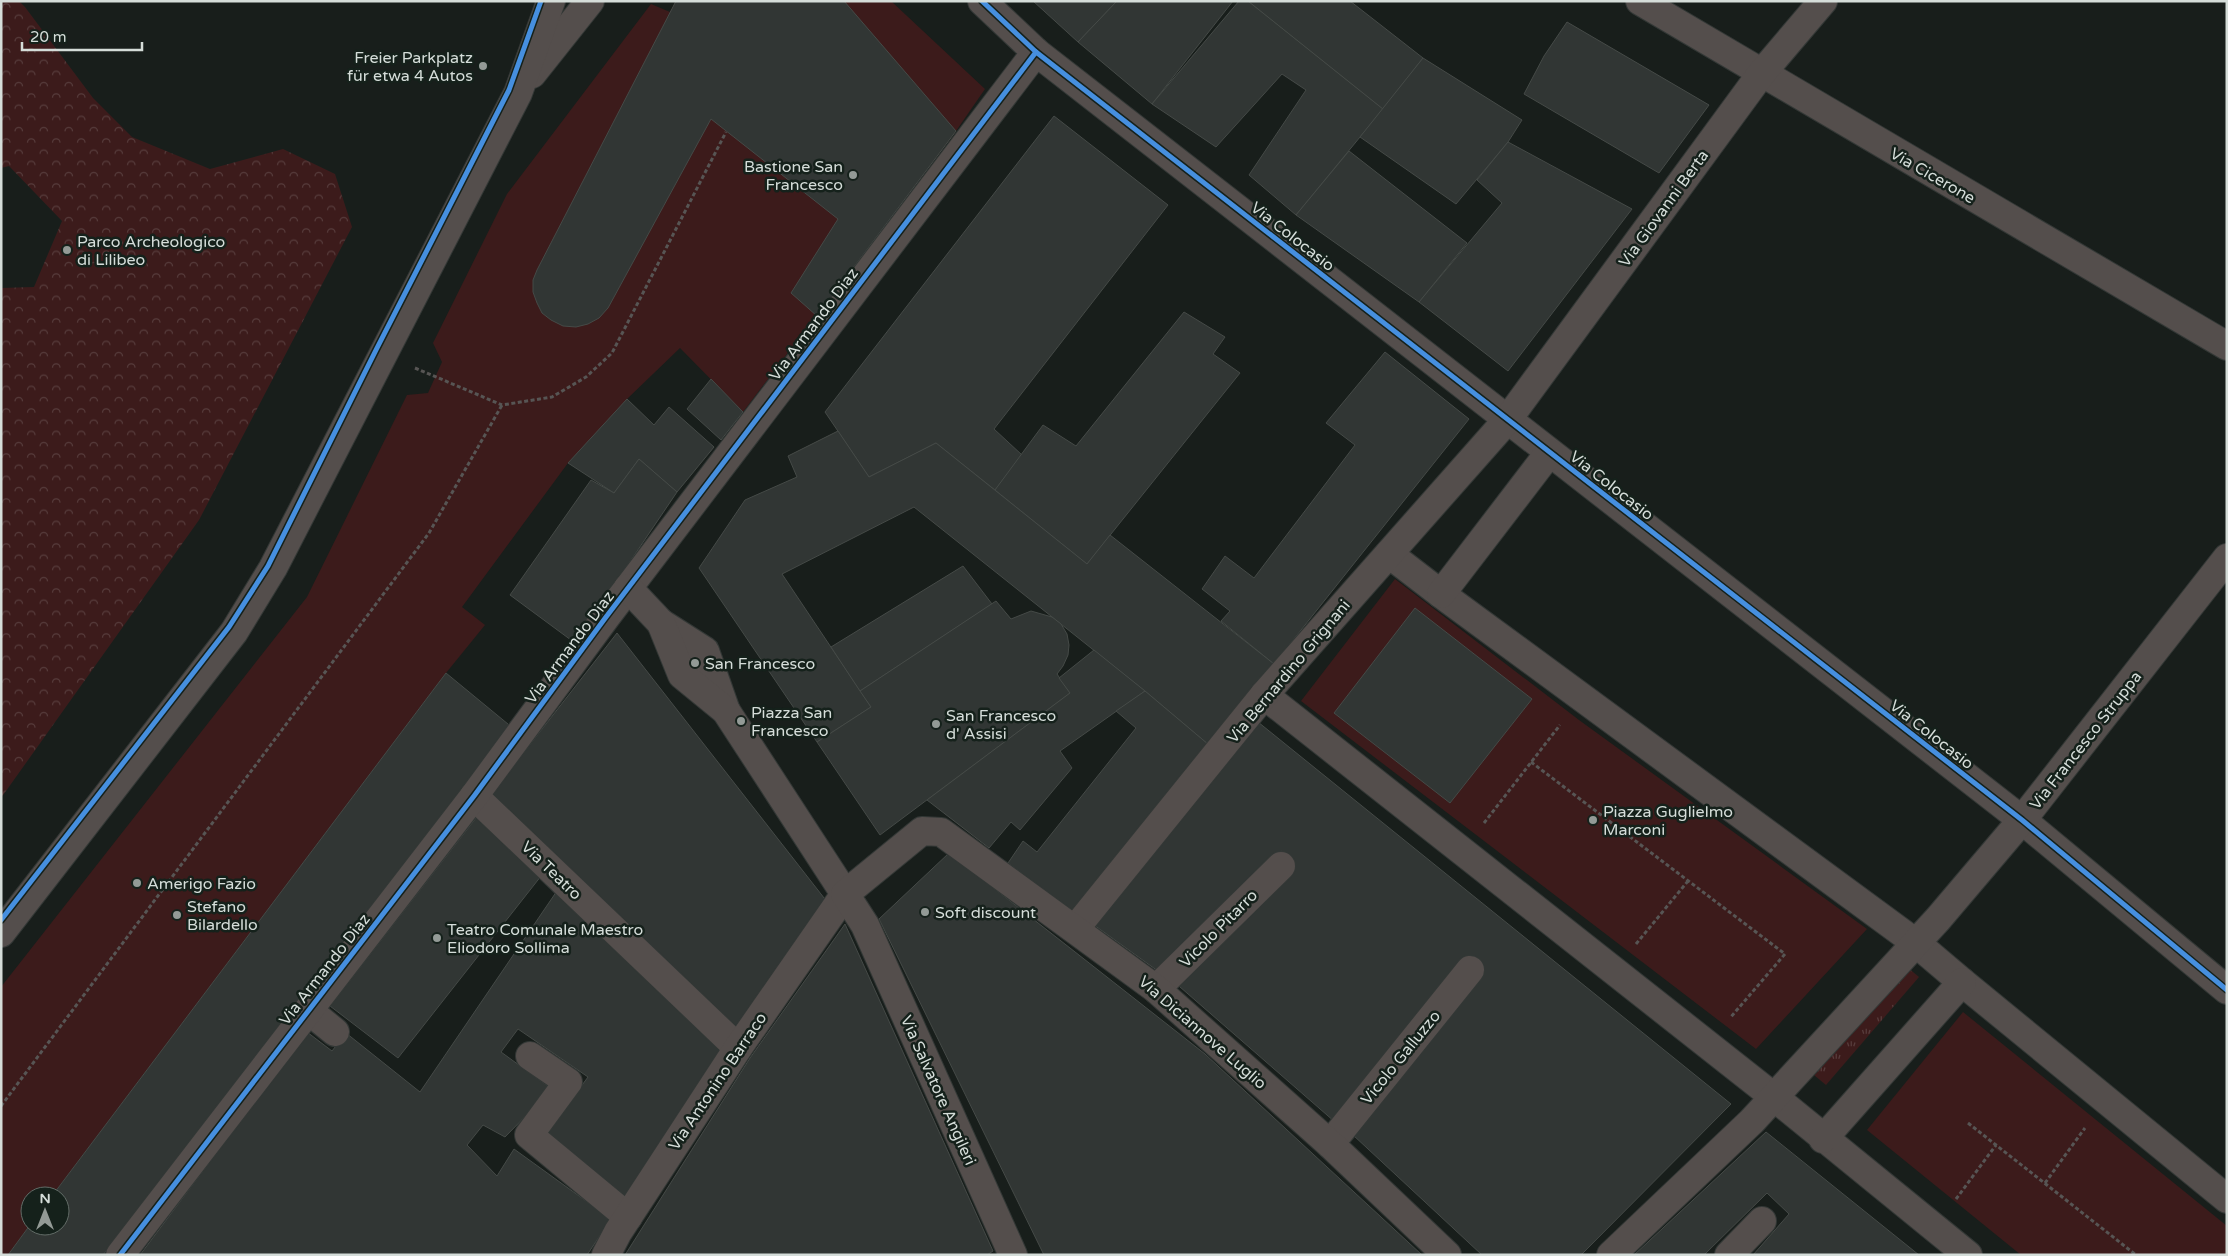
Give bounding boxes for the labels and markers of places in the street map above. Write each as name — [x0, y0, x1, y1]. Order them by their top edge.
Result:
place label: Freier Parkplatz für etwa 4 Autos — [347, 48, 473, 86]
marker: Freier Parkplatz für etwa 4 Autos — [477, 60, 489, 72]
place label: Bastione San Francesco — [744, 157, 843, 195]
marker: Bastione San Francesco — [847, 169, 859, 181]
place label: Parco Archeologico di Lilibeo — [77, 232, 225, 270]
marker: Parco Archeologico di Lilibeo — [61, 244, 73, 256]
place label: San Francesco — [705, 654, 815, 674]
marker: San Francesco — [689, 657, 701, 669]
place label: Piazza San Francesco — [751, 703, 832, 741]
place label: San Francesco d' Assisi — [946, 706, 1056, 744]
marker: Piazza San Francesco — [735, 715, 747, 727]
marker: San Francesco d' Assisi — [930, 718, 942, 730]
place label: Piazza Guglielmo Marconi — [1603, 802, 1733, 840]
marker: Piazza Guglielmo Marconi — [1587, 814, 1599, 826]
place label: Amerigo Fazio — [147, 874, 256, 894]
marker: Amerigo Fazio — [131, 877, 143, 889]
place label: Stefano Bilardello — [187, 897, 258, 935]
place label: Soft discount — [935, 903, 1036, 923]
marker: Soft discount — [919, 906, 931, 918]
marker: Stefano Bilardello — [171, 909, 183, 921]
place label: Teatro Comunale Maestro Eliodoro Sollima — [447, 920, 643, 958]
marker: Teatro Comunale Maestro Eliodoro Sollima — [431, 932, 443, 944]

